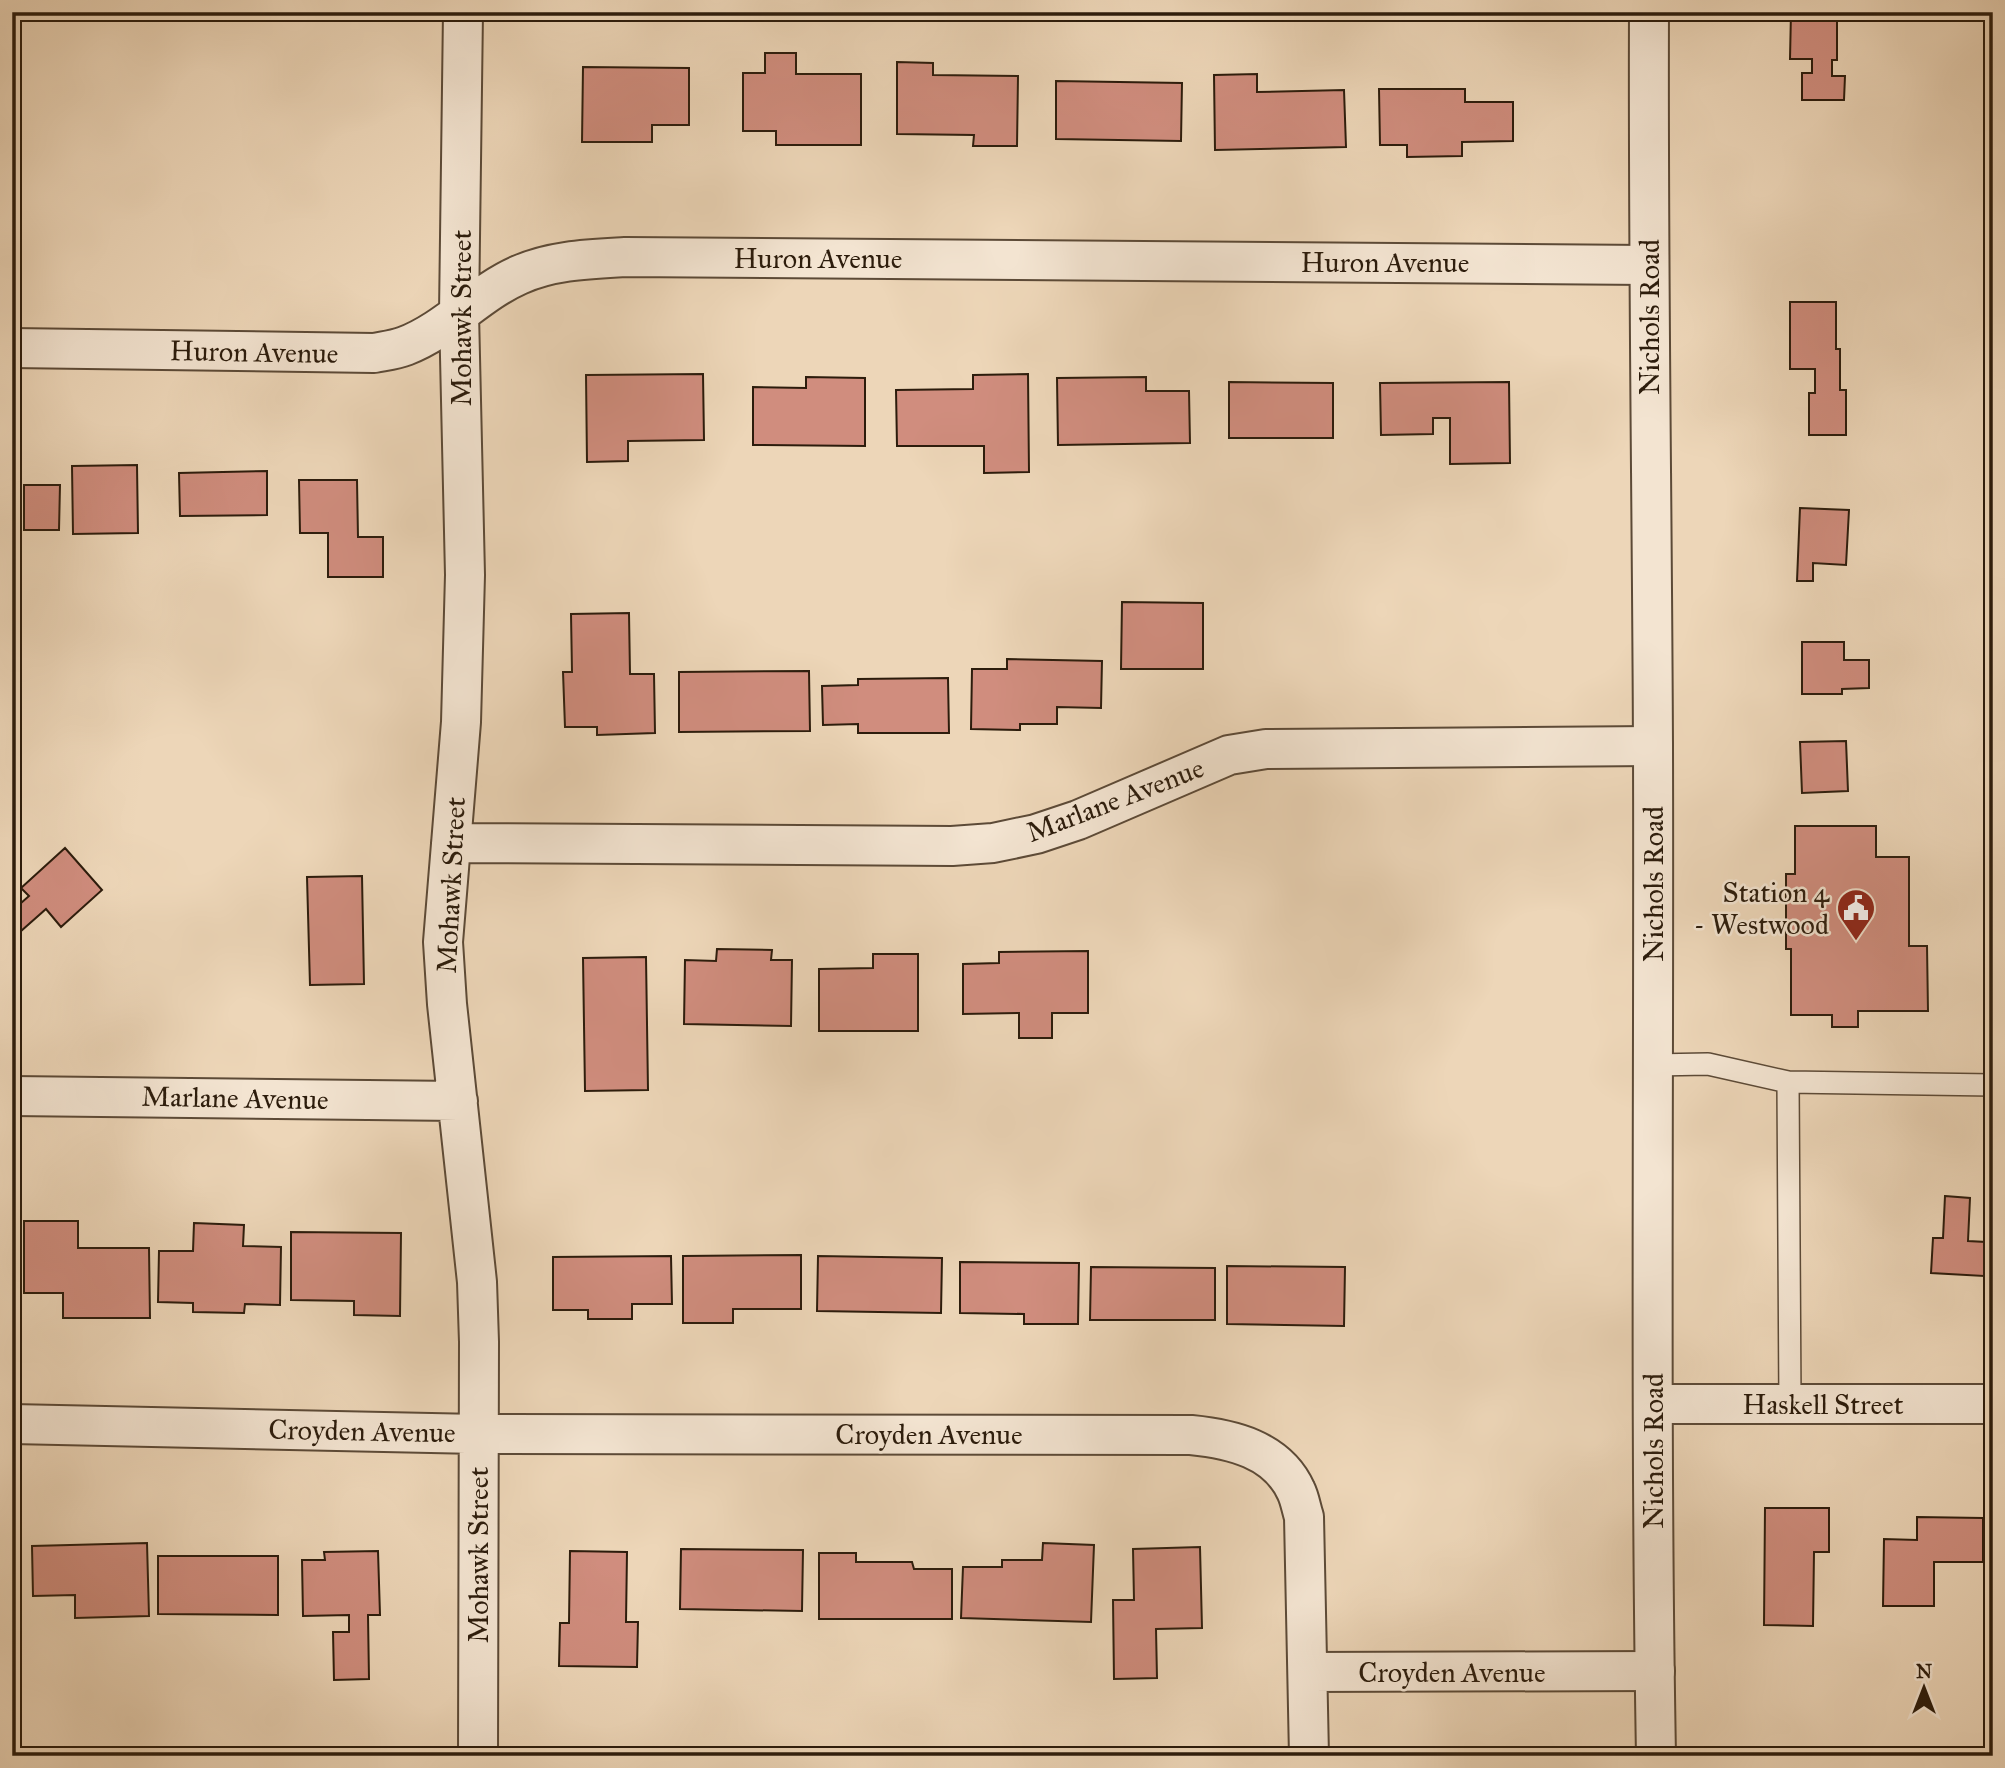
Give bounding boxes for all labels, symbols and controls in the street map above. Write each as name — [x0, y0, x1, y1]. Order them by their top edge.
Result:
street label: Mohawk Street — [444, 230, 479, 406]
street label: Nichols Road — [1632, 239, 1667, 395]
street label: Huron Avenue — [734, 241, 902, 276]
street label: Huron Avenue — [1301, 245, 1469, 280]
street label: Huron Avenue — [169, 333, 339, 371]
street label: Marlane Avenue — [1021, 750, 1209, 850]
street label: Mohawk Street — [429, 796, 473, 974]
street label: Nichols Road — [1636, 806, 1671, 962]
place label: Station 4 - Westwood — [1693, 875, 1830, 942]
public building icon: Station 4 - Westwood — [1835, 887, 1877, 942]
street label: Marlane Avenue — [141, 1079, 329, 1117]
street label: Nichols Road — [1636, 1373, 1671, 1529]
street label: Haskell Street — [1742, 1387, 1904, 1422]
street label: Croyden Avenue — [268, 1412, 456, 1450]
street label: Croyden Avenue — [835, 1417, 1023, 1452]
street label: Mohawk Street — [461, 1467, 496, 1643]
north arrow — [1890, 1652, 1960, 1722]
street label: Croyden Avenue — [1358, 1655, 1546, 1690]
text: N — [1916, 1660, 1932, 1683]

